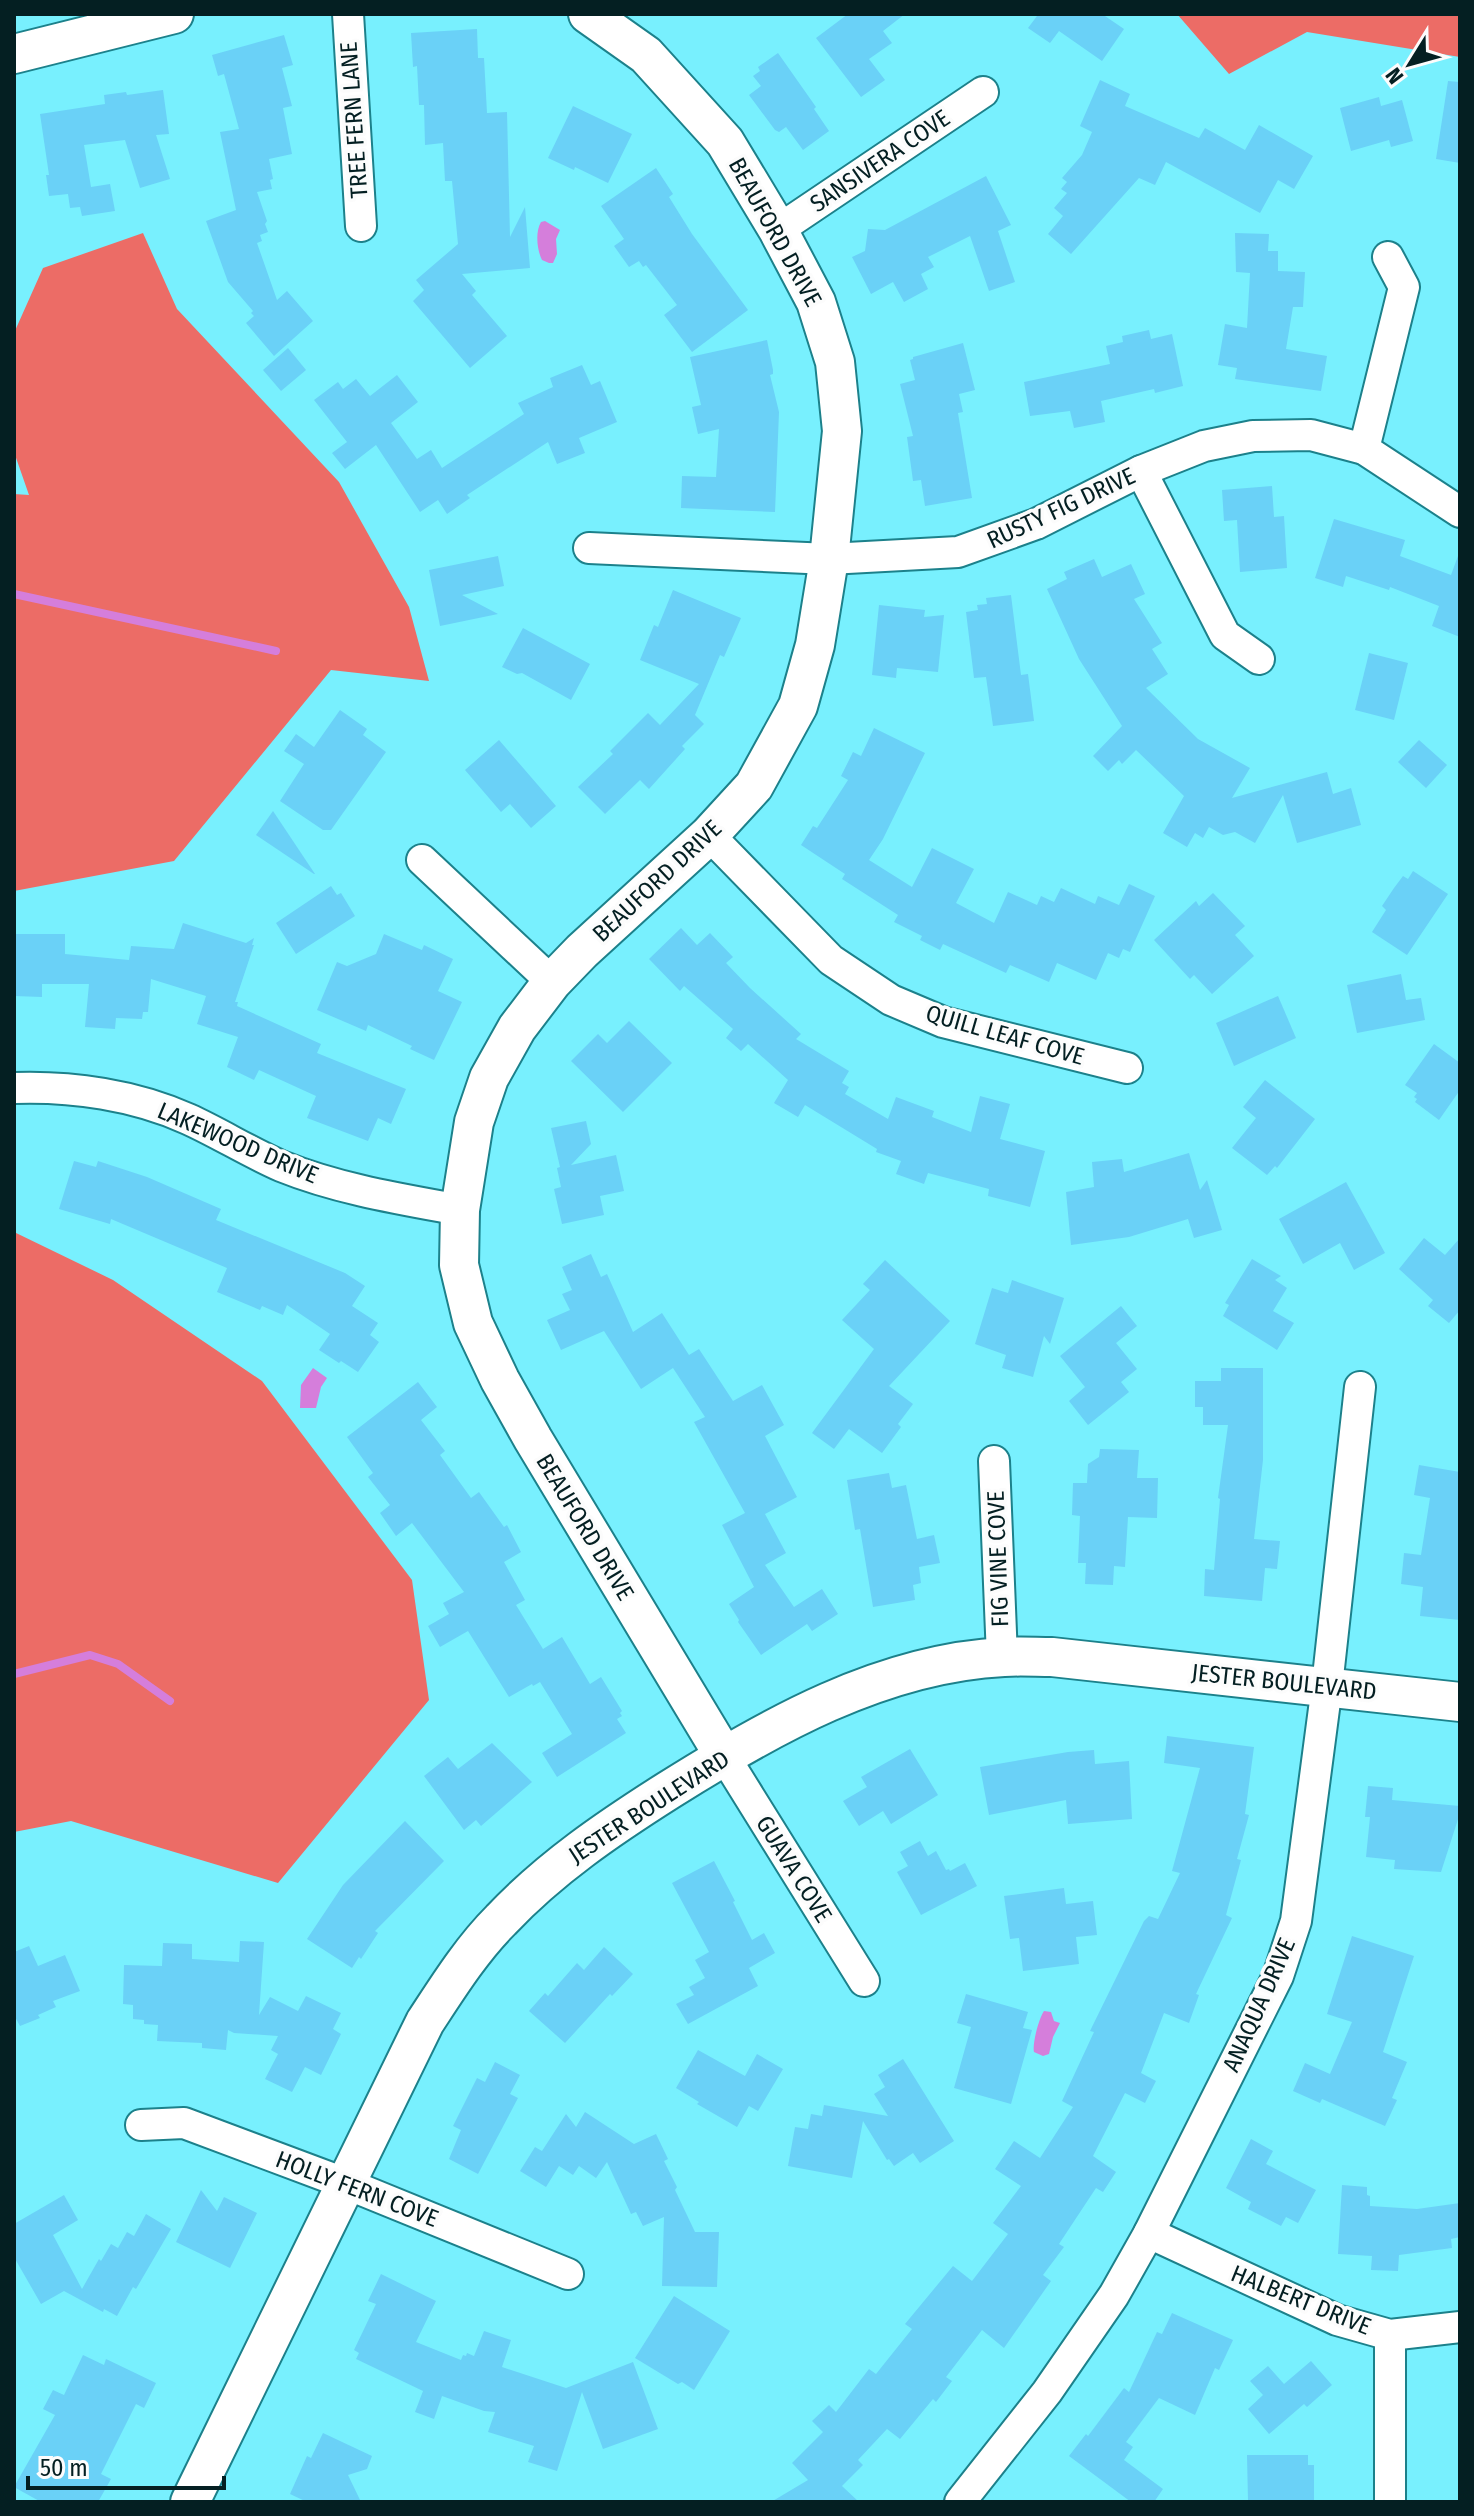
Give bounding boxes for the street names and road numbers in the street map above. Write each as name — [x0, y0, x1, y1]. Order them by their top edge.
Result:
street label: TREE FERN LANE — [335, 41, 373, 199]
street label: SANSIVERA COVE — [805, 104, 955, 218]
street label: BEAUFORD DRIVE — [723, 153, 827, 311]
street label: RUSTY FIG DRIVE — [983, 462, 1139, 554]
street label: BEAUFORD DRIVE — [587, 814, 727, 948]
street label: QUILL LEAF COVE — [923, 999, 1087, 1071]
street label: LAKEWOOD DRIVE — [154, 1097, 322, 1189]
street label: BEAUFORD DRIVE — [530, 1449, 640, 1605]
street label: FIG VINE COVE — [982, 1490, 1014, 1628]
street label: JESTER BOULEVARD — [1190, 1658, 1378, 1706]
street label: JESTER BOULEVARD — [563, 1745, 735, 1869]
street label: GUAVA COVE — [750, 1811, 838, 1927]
street label: ANAQUA DRIVE — [1217, 1934, 1301, 2076]
street label: HOLLY FERN COVE — [272, 2145, 442, 2233]
street label: HALBERT DRIVE — [1227, 2259, 1375, 2341]

